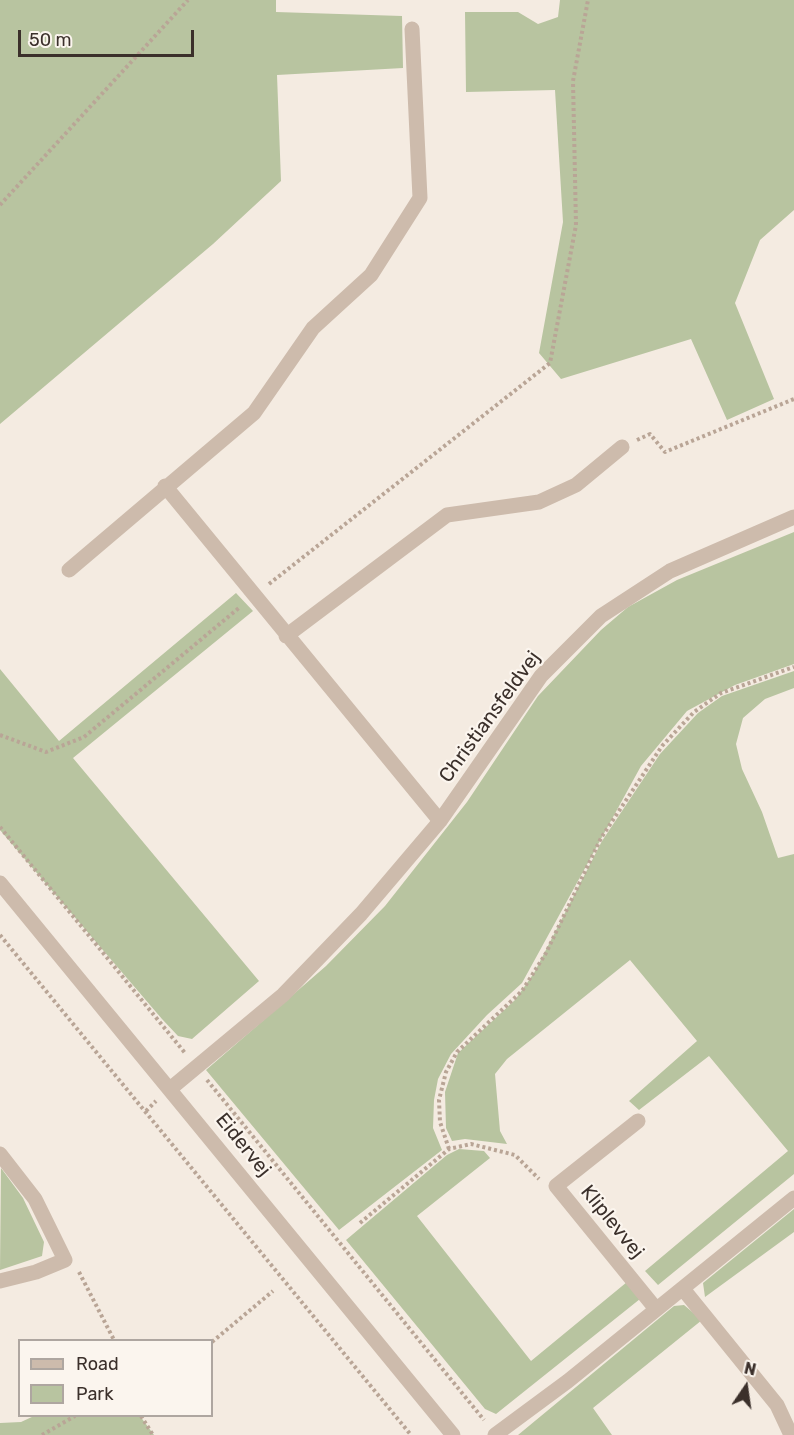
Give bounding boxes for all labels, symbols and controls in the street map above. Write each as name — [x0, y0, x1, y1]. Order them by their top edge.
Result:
scale bar — [21, 18, 196, 56]
text: 50 m — [29, 29, 72, 51]
street label: Christiansfeldvej — [434, 647, 546, 787]
street label: Eidervej — [210, 1108, 276, 1182]
street label: Kliplevvej — [575, 1180, 649, 1264]
legend — [18, 1339, 213, 1417]
text: Road — [76, 1353, 119, 1375]
north arrow — [716, 1357, 776, 1417]
text: N — [742, 1358, 758, 1380]
text: Park — [76, 1383, 113, 1405]

